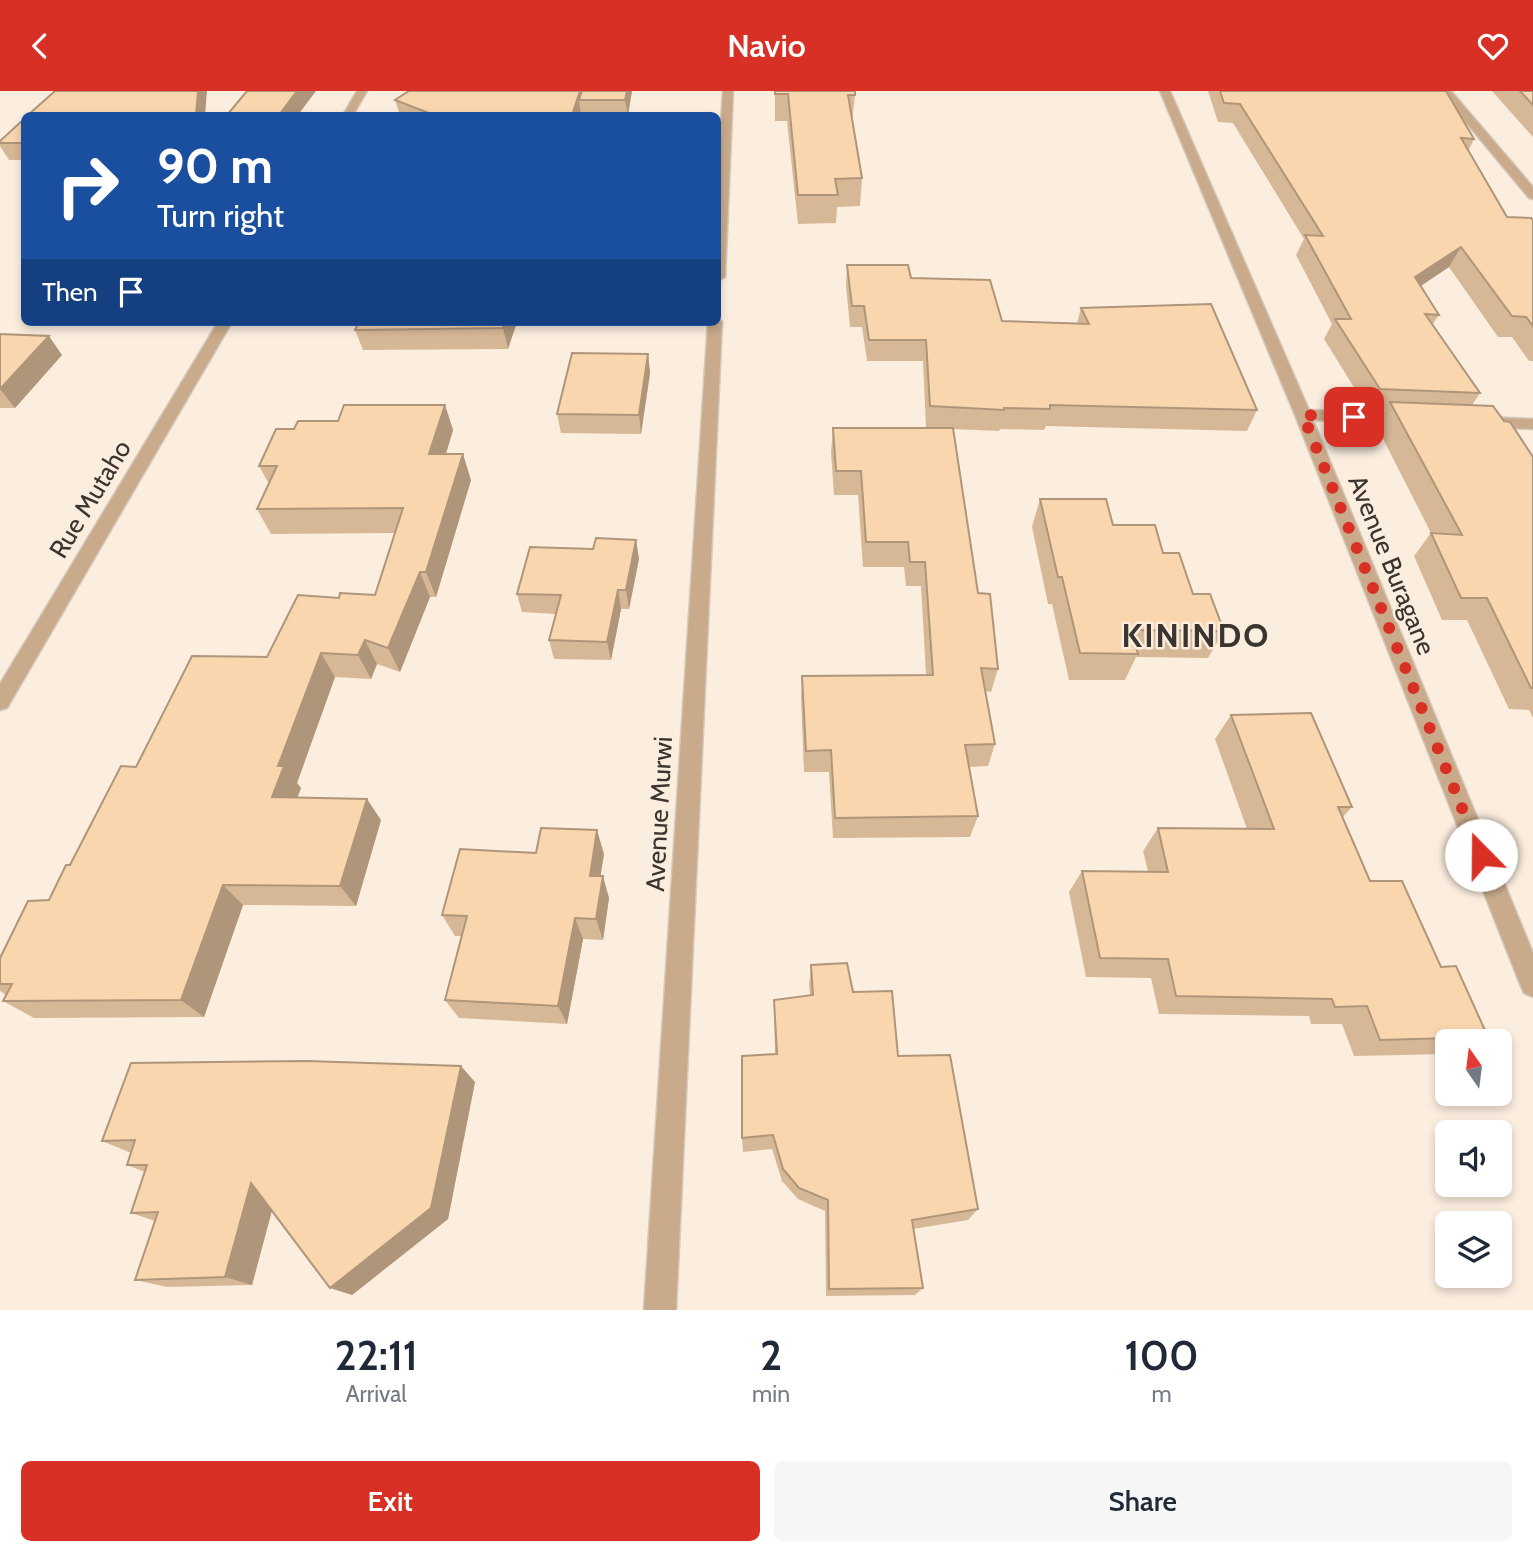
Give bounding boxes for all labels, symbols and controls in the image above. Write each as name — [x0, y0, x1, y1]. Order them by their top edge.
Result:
text: Navio — [727, 26, 806, 65]
icon: back — [21, 27, 59, 65]
icon: heart — [1474, 27, 1512, 65]
text: 90 m — [157, 136, 273, 195]
icon: right — [42, 140, 133, 231]
text: Turn right — [157, 196, 284, 235]
icon: arrive — [112, 273, 150, 311]
text: Then — [42, 276, 98, 308]
pin — [1324, 387, 1384, 447]
icon: arrive — [1335, 398, 1373, 436]
street label: Rue Mutaho — [42, 434, 138, 564]
street label: Avenue Buragane — [1341, 470, 1443, 660]
district label: KININDO — [1122, 615, 1270, 655]
street label: Avenue Murwi — [639, 736, 679, 892]
position arrow — [1444, 818, 1518, 892]
north arrow — [1435, 1029, 1512, 1106]
map controls — [1435, 1029, 1512, 1288]
button: sound — [1435, 1120, 1512, 1197]
button: layers — [1435, 1211, 1512, 1288]
text: 22:11 — [335, 1329, 418, 1381]
text: 2 — [760, 1329, 782, 1381]
text: 100 — [1125, 1329, 1198, 1381]
text: Arrival — [345, 1380, 407, 1408]
text: min — [752, 1380, 790, 1408]
text: m — [1151, 1380, 1172, 1408]
button: Exit — [21, 1461, 760, 1541]
button: Share — [774, 1461, 1512, 1541]

